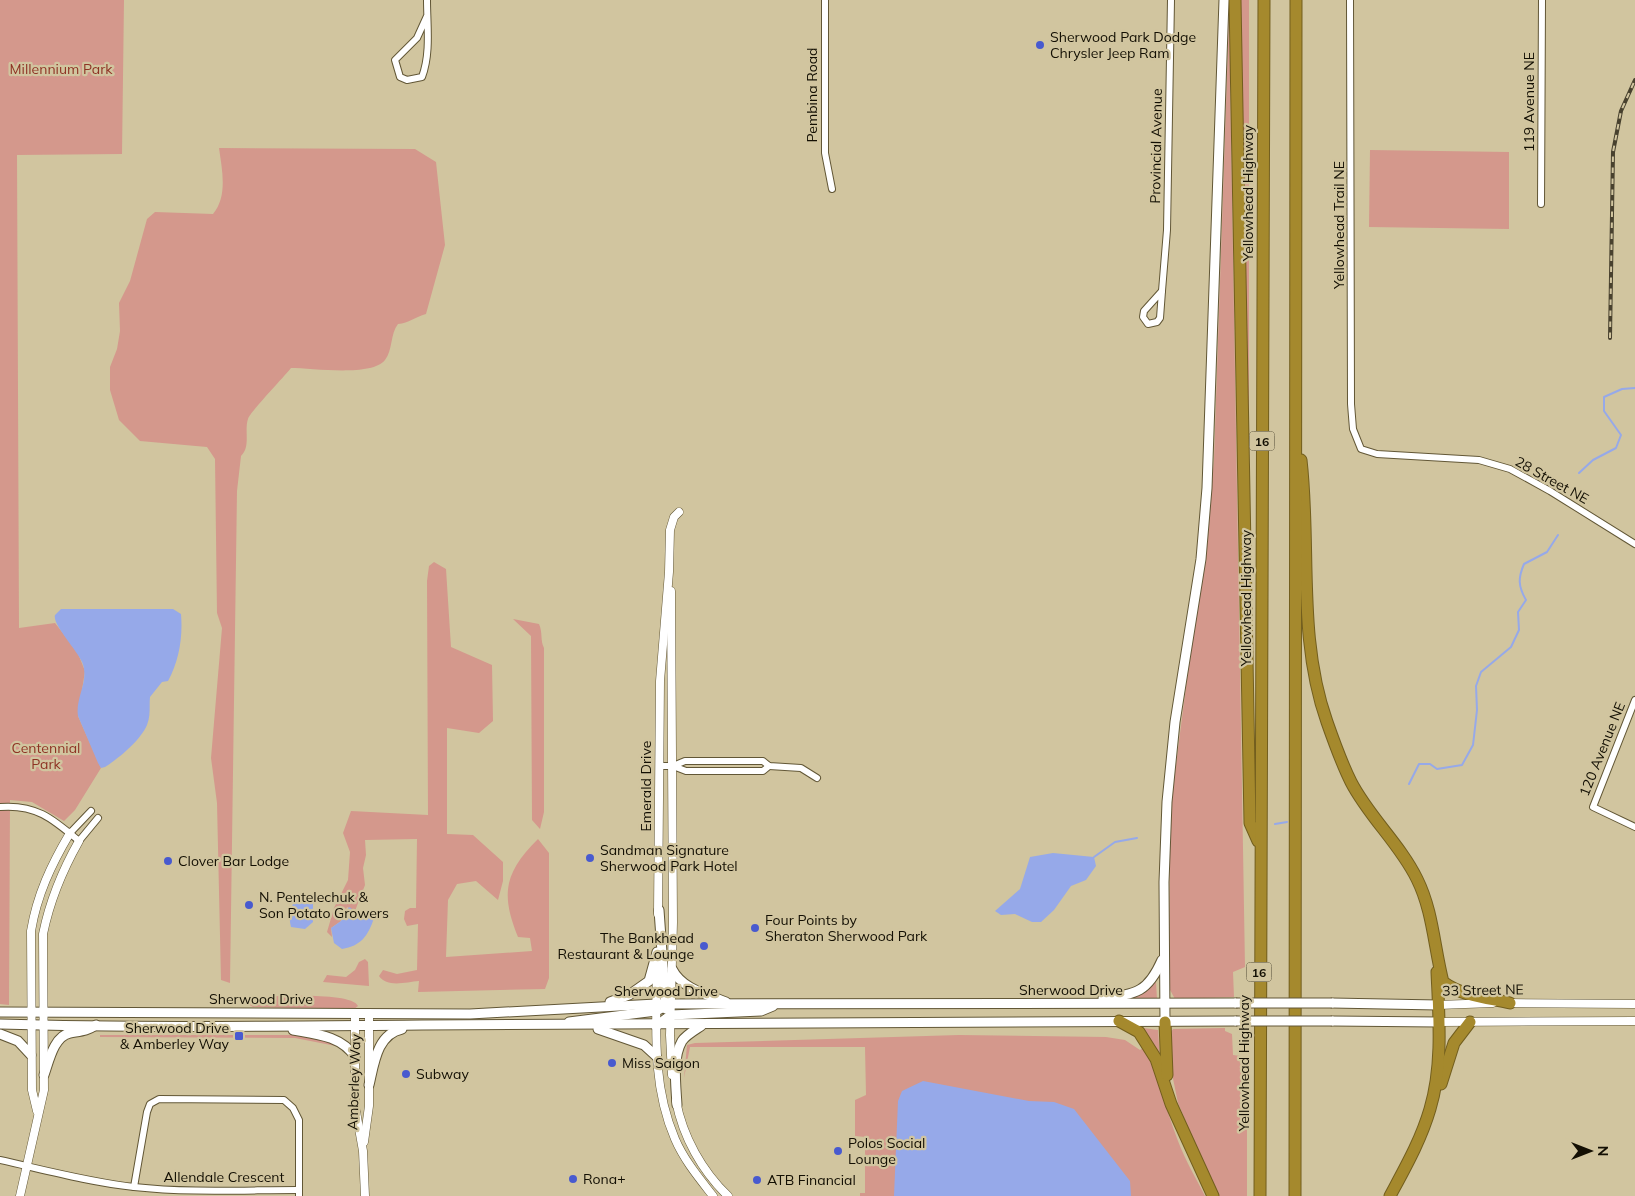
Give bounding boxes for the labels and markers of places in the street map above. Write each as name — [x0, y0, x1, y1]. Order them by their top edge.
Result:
place label: Sherwood Park Dodge Chrysler Jeep Ram — [1050, 28, 1196, 62]
marker: Sherwood Park Dodge Chrysler Jeep Ram — [1034, 39, 1046, 51]
place label: Sandman Signature Sherwood Park Hotel — [600, 841, 738, 875]
place label: Clover Bar Lodge — [178, 852, 289, 870]
marker: Sandman Signature Sherwood Park Hotel — [584, 852, 596, 864]
marker: Clover Bar Lodge — [162, 855, 174, 867]
place label: N. Pentelechuk & Son Potato Growers — [259, 888, 389, 922]
marker: N. Pentelechuk & Son Potato Growers — [243, 899, 255, 911]
place label: Four Points by Sheraton Sherwood Park — [765, 911, 928, 945]
marker: Four Points by Sheraton Sherwood Park — [749, 922, 761, 934]
place label: The Bankhead Restaurant & Lounge — [557, 929, 694, 963]
marker: The Bankhead Restaurant & Lounge — [698, 940, 710, 952]
place label: Sherwood Drive & Amberley Way — [120, 1019, 230, 1053]
marker: Sherwood Drive & Amberley Way — [233, 1030, 245, 1042]
place label: Miss Saigon — [622, 1054, 700, 1072]
marker: Miss Saigon — [606, 1057, 618, 1069]
place label: Subway — [416, 1065, 469, 1083]
marker: Subway — [400, 1068, 412, 1080]
place label: Polos Social Lounge — [848, 1134, 925, 1168]
marker: Polos Social Lounge — [832, 1145, 844, 1157]
place label: Rona+ — [583, 1170, 626, 1188]
place label: ATB Financial — [767, 1171, 856, 1189]
marker: Rona+ — [567, 1173, 579, 1185]
marker: ATB Financial — [751, 1174, 763, 1186]

